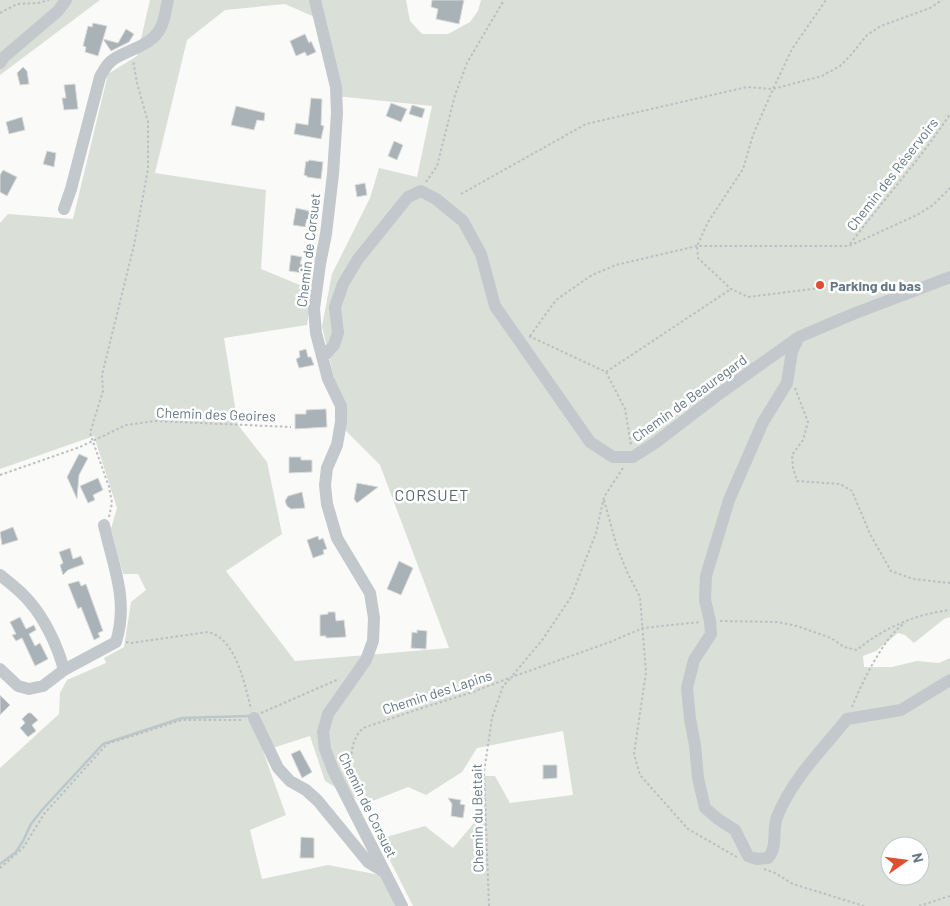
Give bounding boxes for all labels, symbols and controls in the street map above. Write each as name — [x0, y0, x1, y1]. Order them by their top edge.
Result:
street label: Chemin des Réservoirs — [843, 114, 941, 234]
street label: Chemin de Corsuet — [293, 192, 323, 308]
place label: Parking du bas — [830, 277, 921, 294]
marker: Parking du bas — [814, 279, 826, 291]
street label: Chemin de Beauregard — [628, 351, 750, 445]
street label: Chemin des Geoires — [156, 403, 276, 425]
district label: CORSUET — [395, 485, 469, 504]
street label: Chemin des Lapins — [380, 666, 494, 718]
street label: Chemin de Corsuet — [335, 750, 401, 860]
street label: Chemin du Bettait — [468, 763, 486, 873]
north arrow — [880, 836, 930, 886]
text: N — [909, 851, 927, 864]

